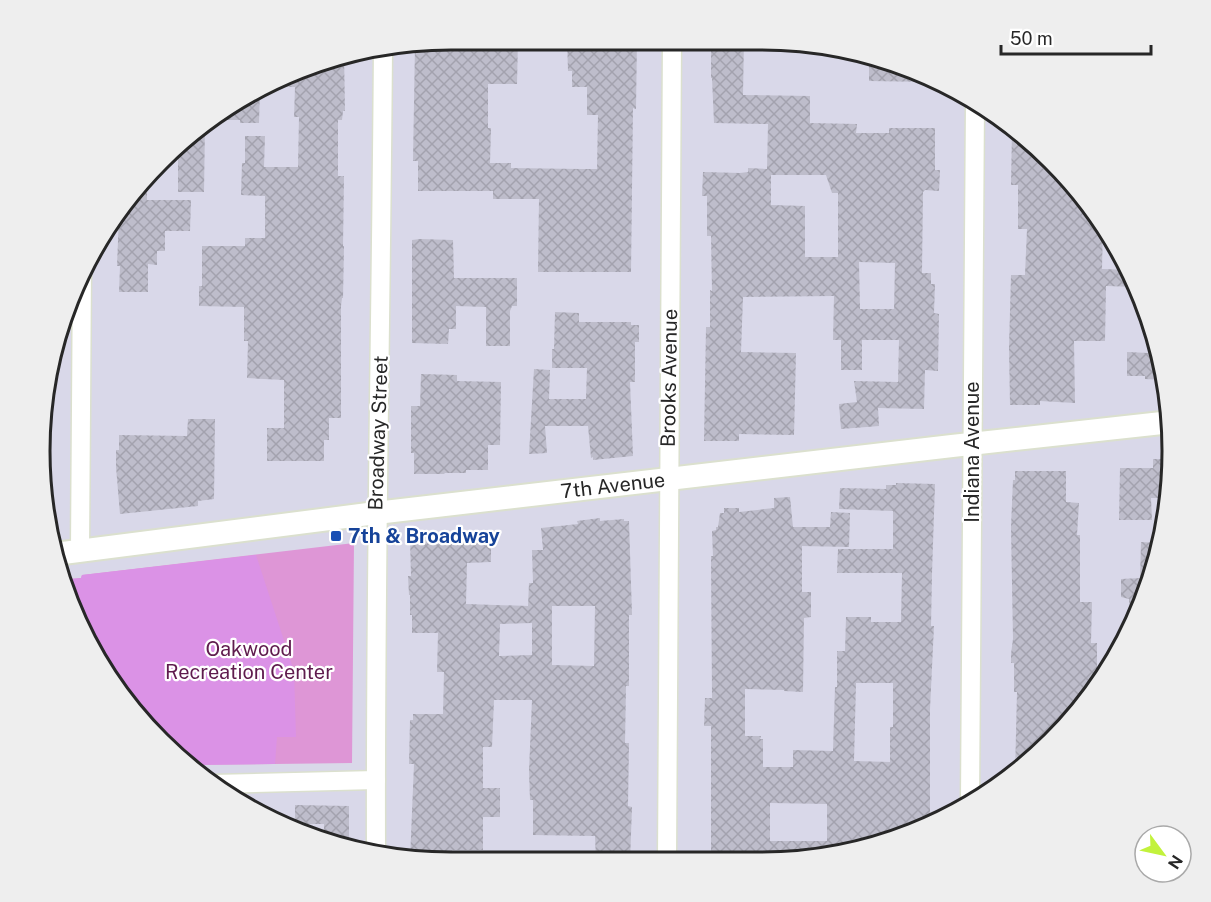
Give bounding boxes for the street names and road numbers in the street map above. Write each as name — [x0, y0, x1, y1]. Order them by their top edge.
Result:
street label: Brooks Avenue — [656, 309, 682, 447]
street label: Broadway Street — [363, 355, 393, 511]
street label: Indiana Avenue — [960, 381, 984, 523]
street label: 7th Avenue — [559, 467, 666, 503]

